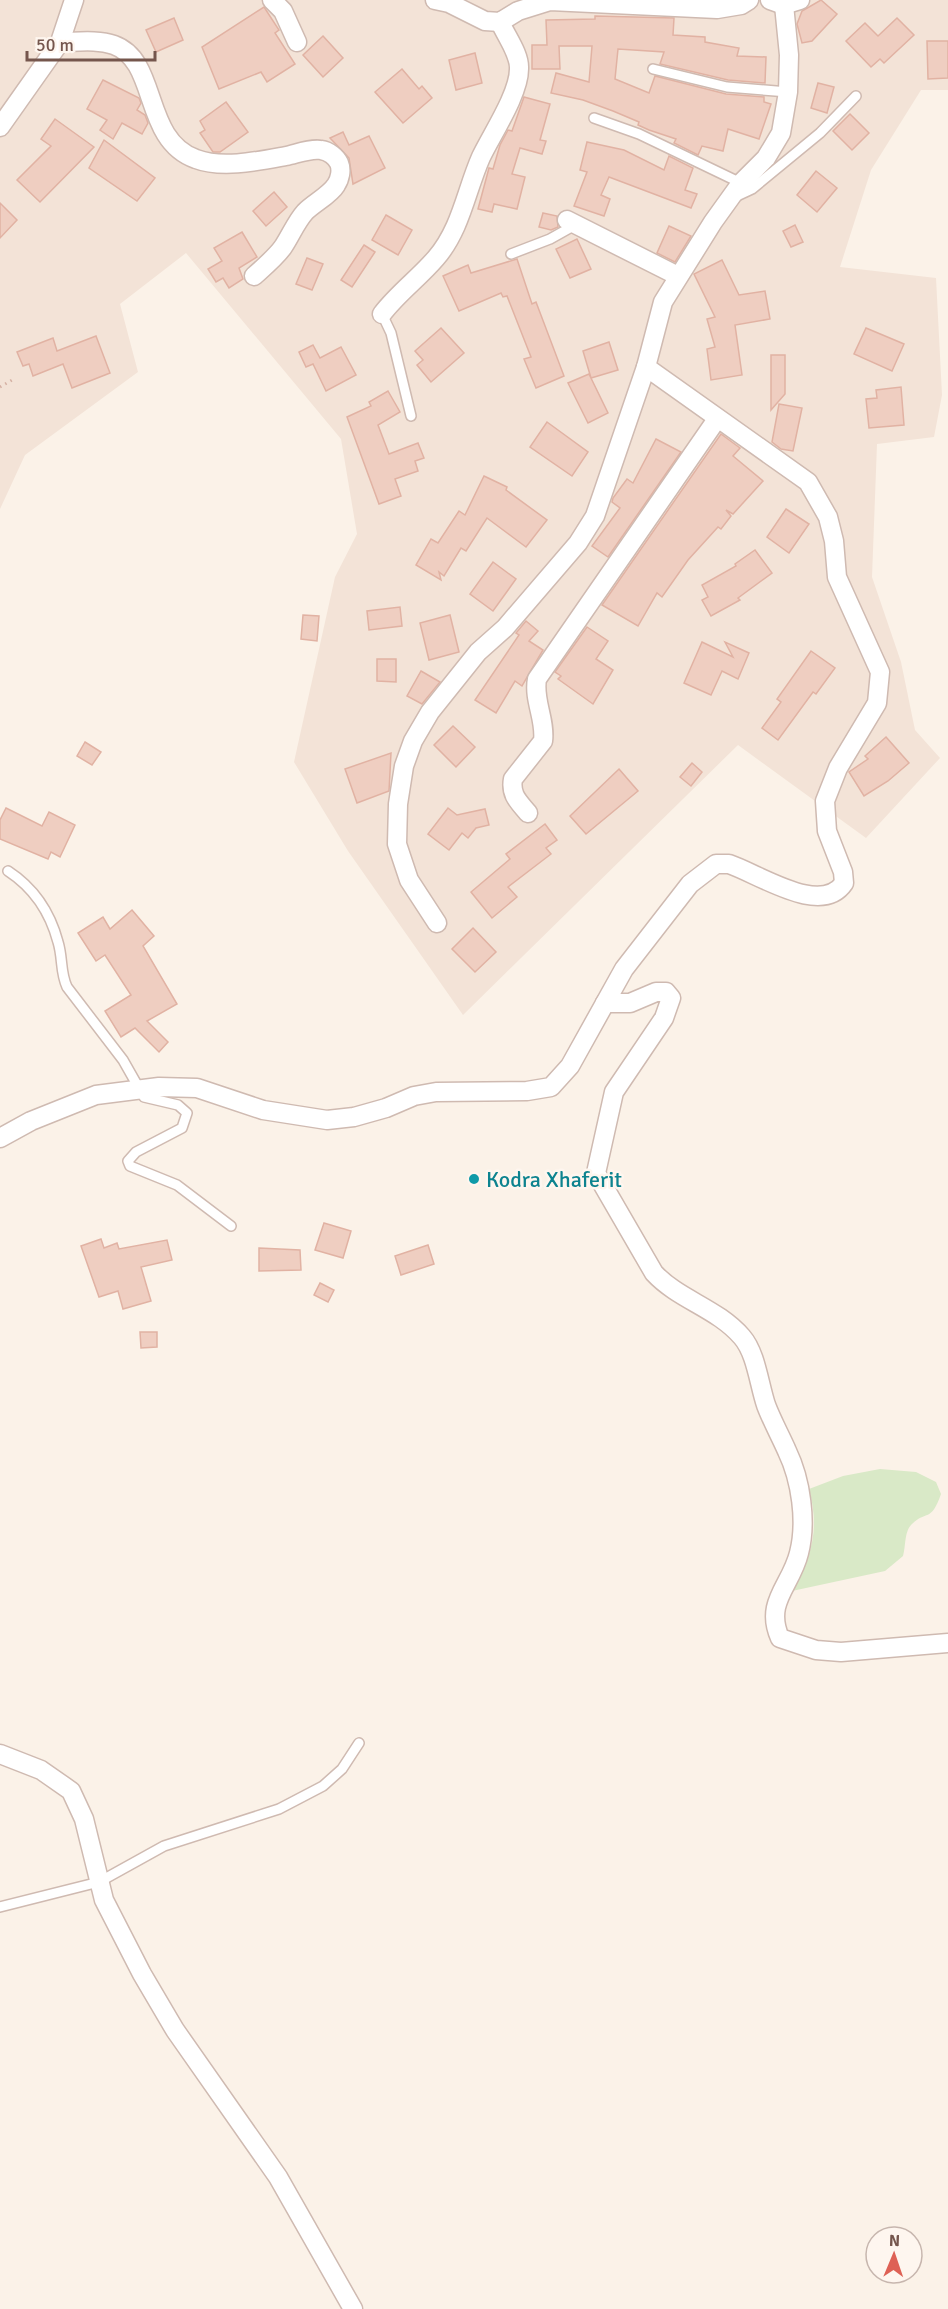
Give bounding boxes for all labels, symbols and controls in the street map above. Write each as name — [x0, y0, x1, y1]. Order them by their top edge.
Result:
scale bar — [27, 24, 154, 62]
text: 50 m — [36, 34, 74, 56]
place label: Kodra Xhaferit — [486, 1166, 622, 1193]
marker: Kodra Xhaferit — [467, 1172, 481, 1186]
north arrow — [864, 2225, 924, 2285]
text: N — [889, 2231, 900, 2251]

